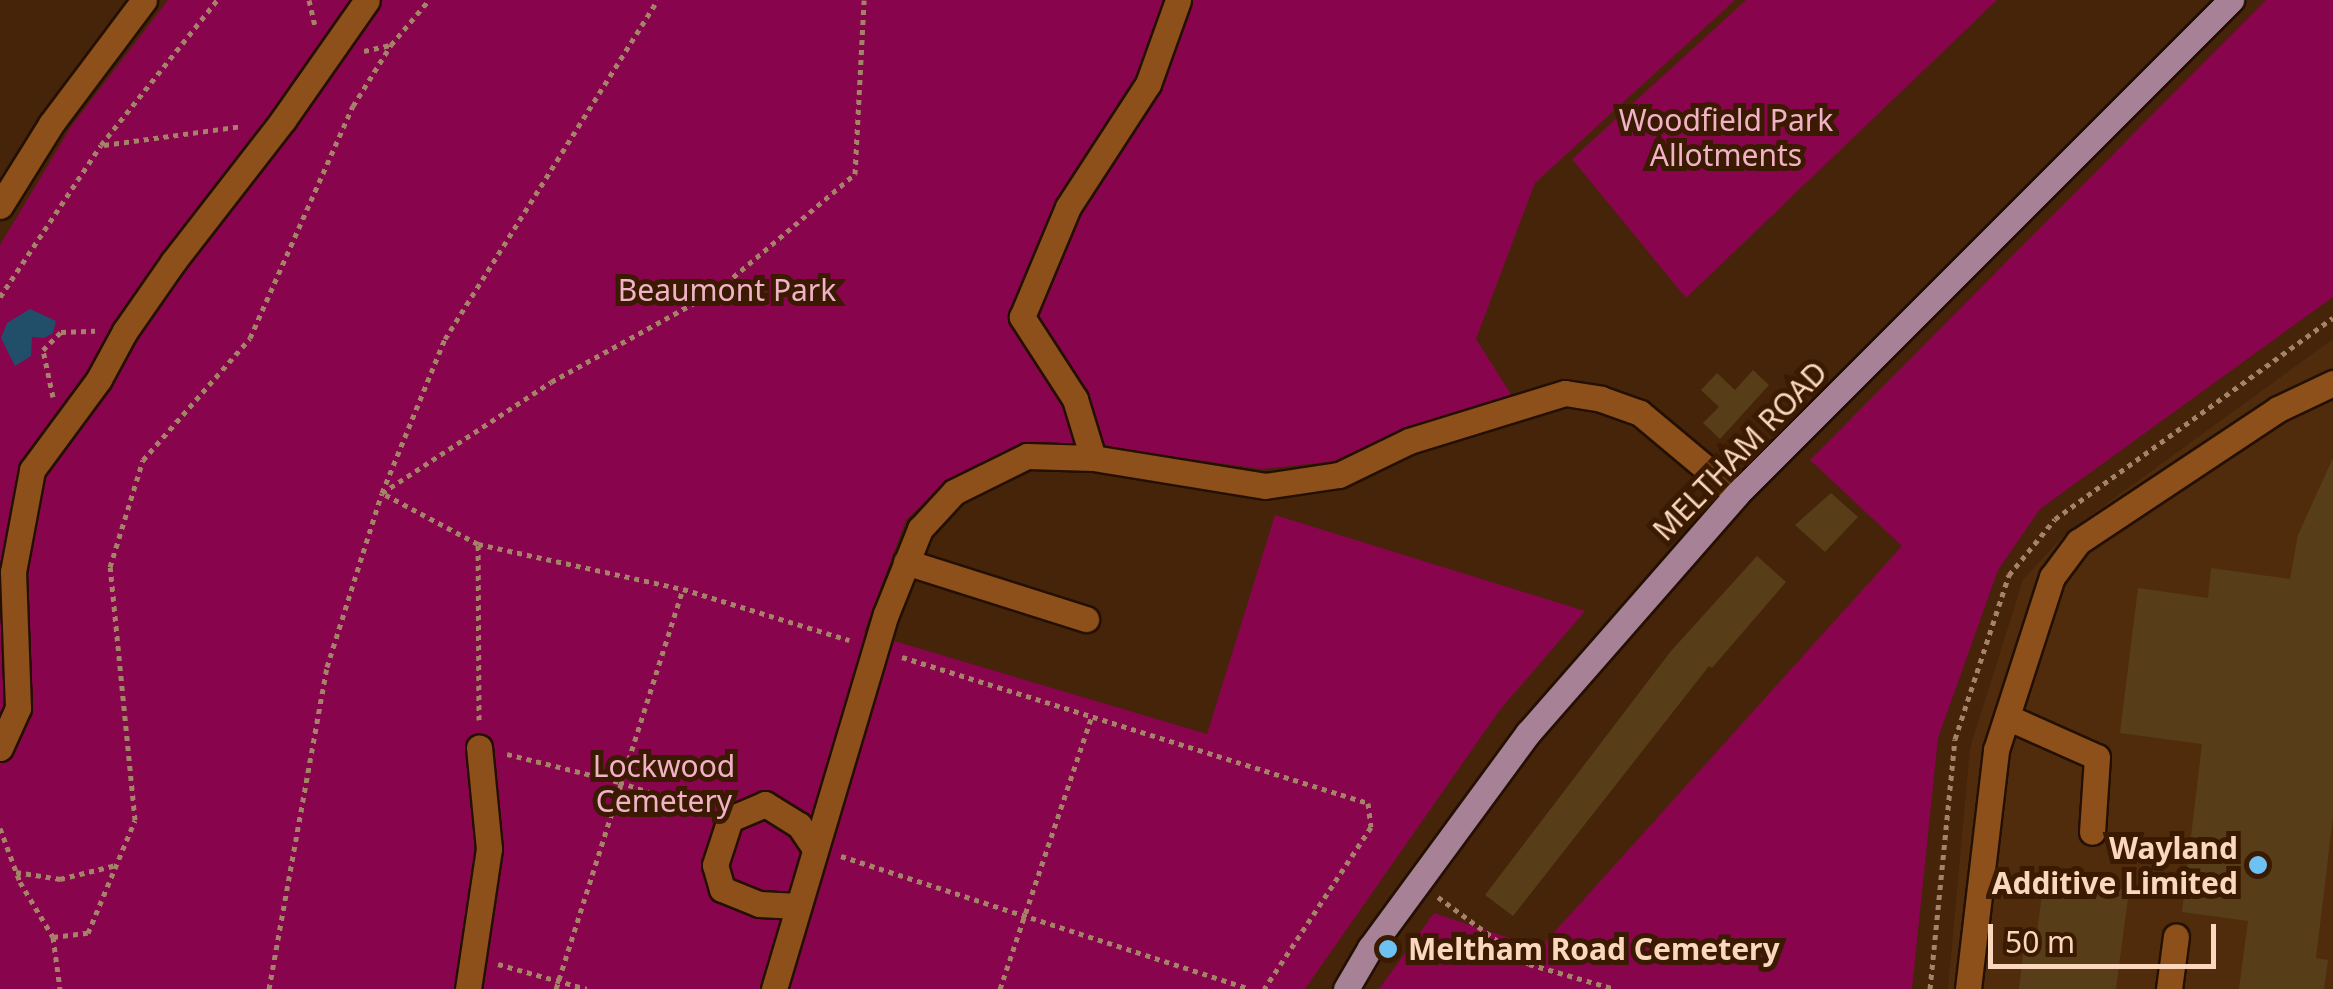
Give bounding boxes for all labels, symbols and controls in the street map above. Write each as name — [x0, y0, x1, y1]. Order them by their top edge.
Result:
park label: Woodfield Park Allotments — [1619, 102, 1833, 172]
park label: Beaumont Park — [618, 272, 836, 308]
street label: MELTHAM ROAD — [1646, 354, 1834, 548]
park label: Lockwood Cemetery — [593, 748, 735, 818]
place label: Wayland Additive Limited — [1992, 830, 2238, 900]
marker: Wayland Additive Limited — [2247, 854, 2269, 876]
scale bar — [1993, 904, 2220, 966]
text: 50 m — [2005, 921, 2075, 962]
place label: Meltham Road Cemetery — [1408, 931, 1780, 967]
marker: Meltham Road Cemetery — [1377, 938, 1399, 960]

